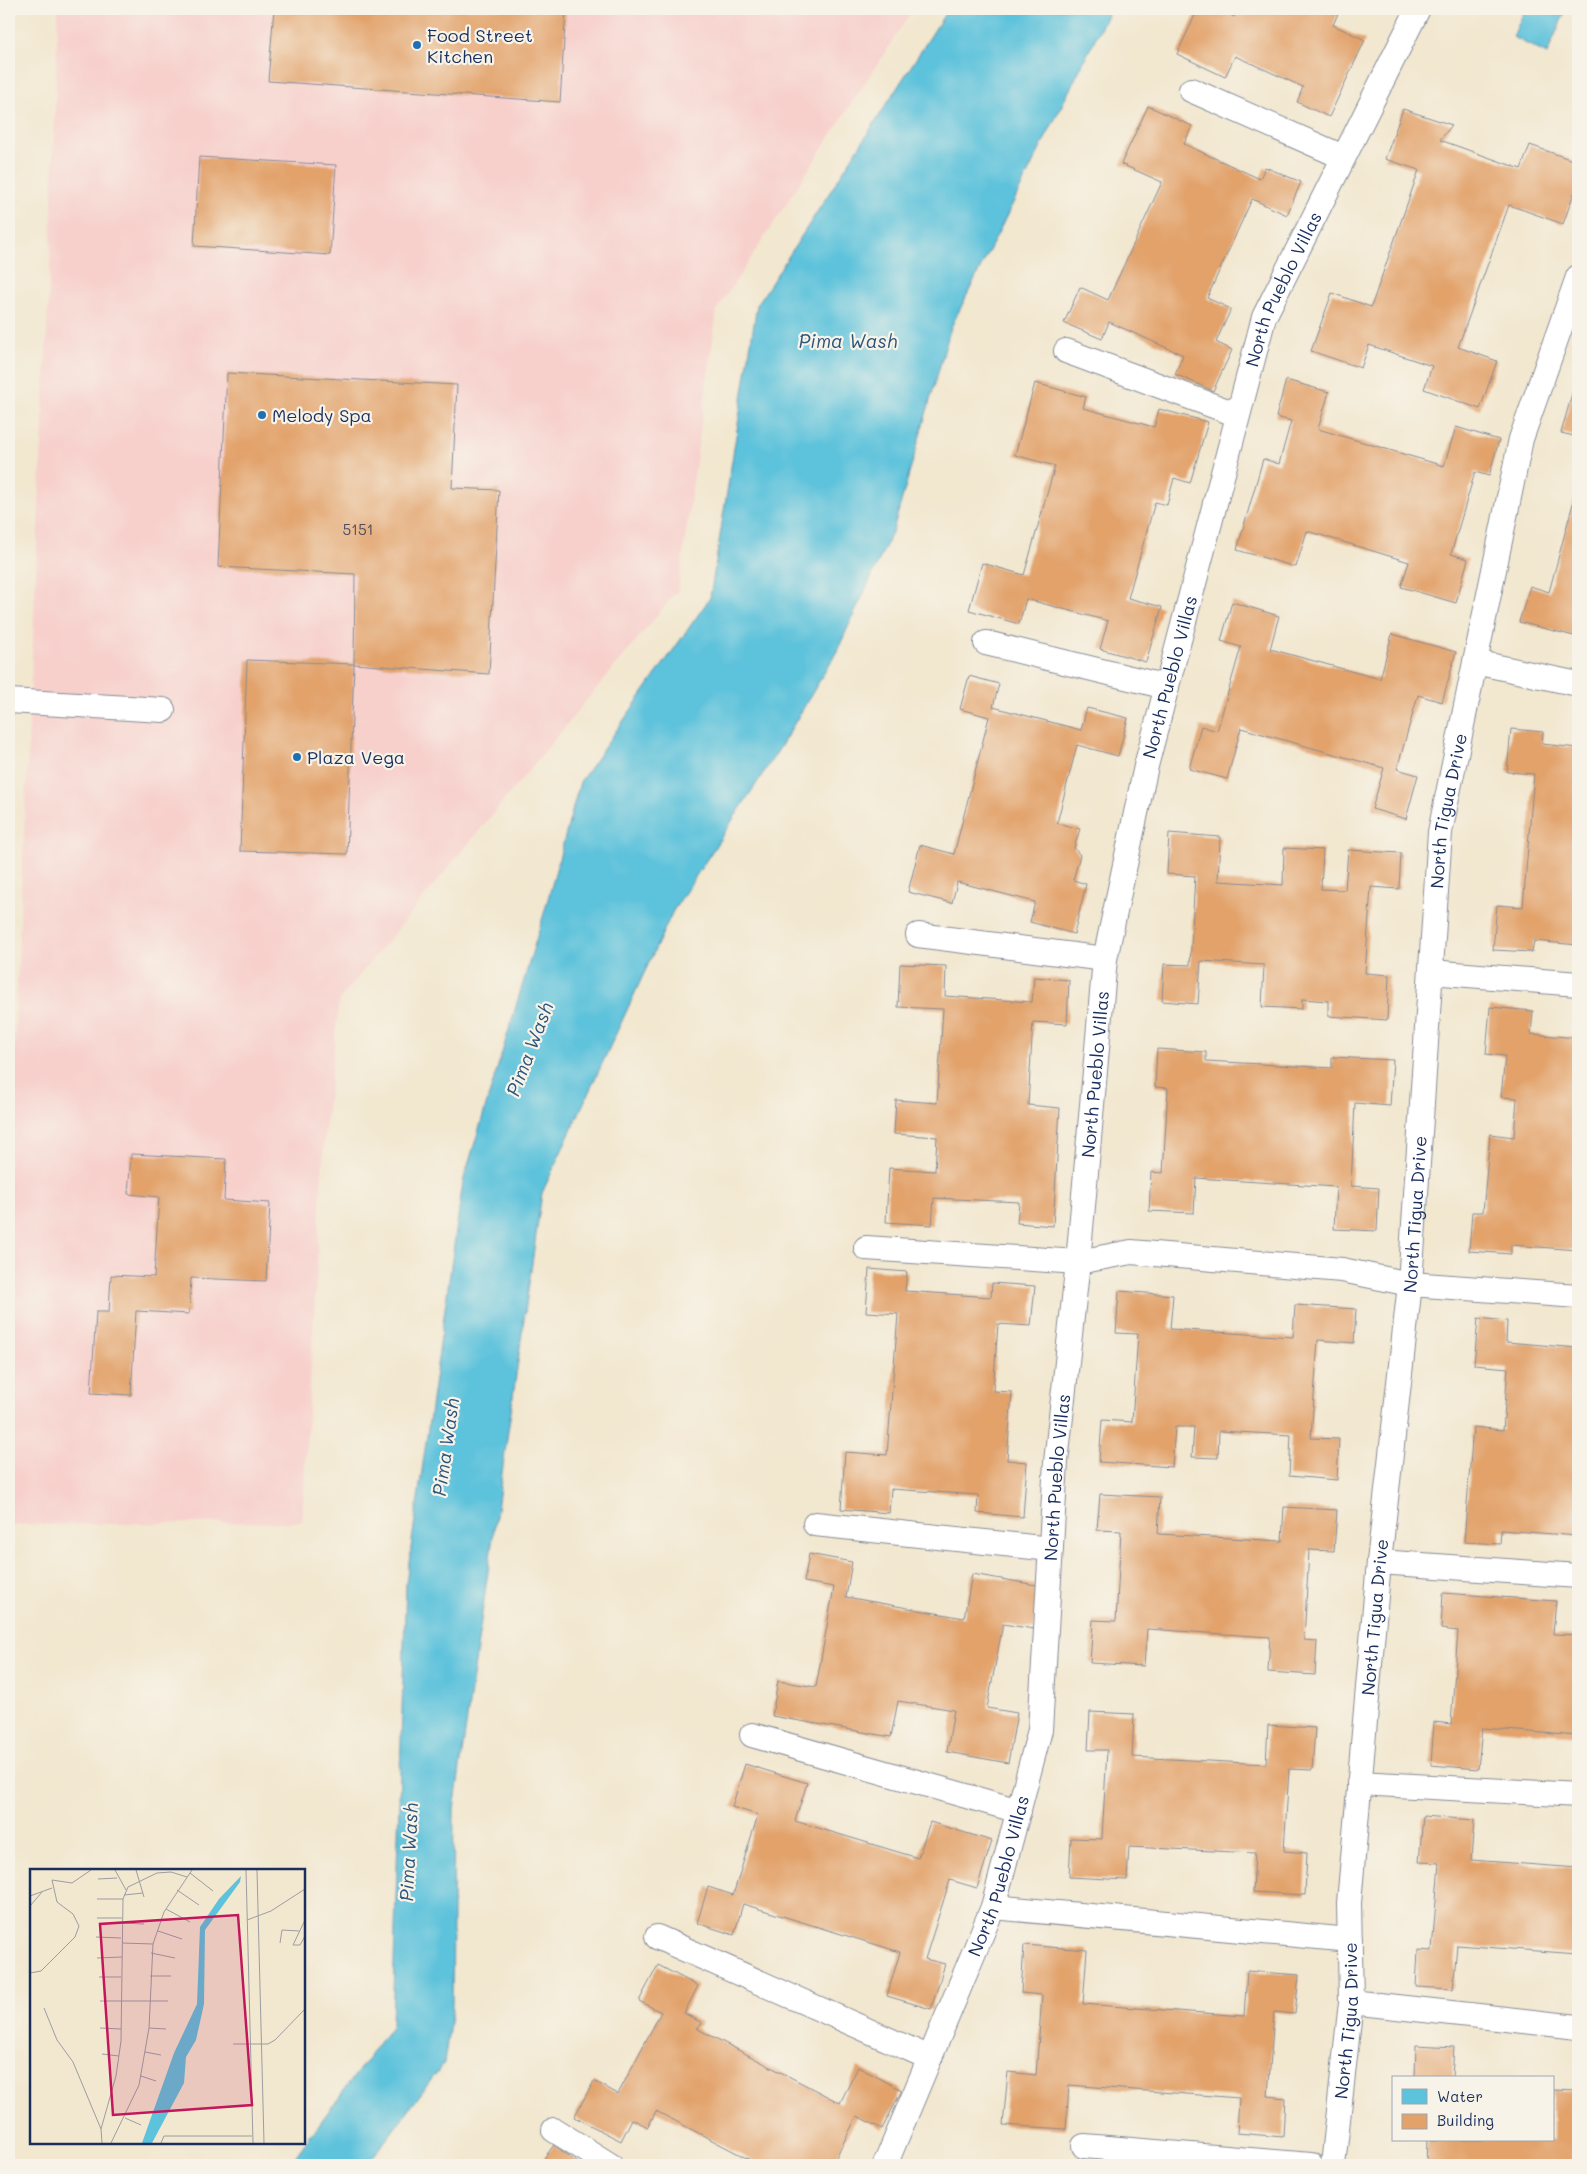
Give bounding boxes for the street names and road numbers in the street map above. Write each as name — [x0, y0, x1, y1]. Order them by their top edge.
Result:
street label: North Pueblo Villas — [1239, 207, 1327, 369]
street label: North Pueblo Villas — [1136, 593, 1202, 761]
street label: North Tigua Drive — [1424, 731, 1472, 889]
street label: North Pueblo Villas — [1075, 990, 1114, 1159]
street label: North Tigua Drive — [1397, 1135, 1432, 1294]
street label: North Pueblo Villas — [1038, 1393, 1075, 1562]
street label: North Tigua Drive — [1355, 1537, 1394, 1697]
street label: North Pueblo Villas — [962, 1793, 1034, 1960]
street label: North Tigua Drive — [1328, 1942, 1363, 2100]

